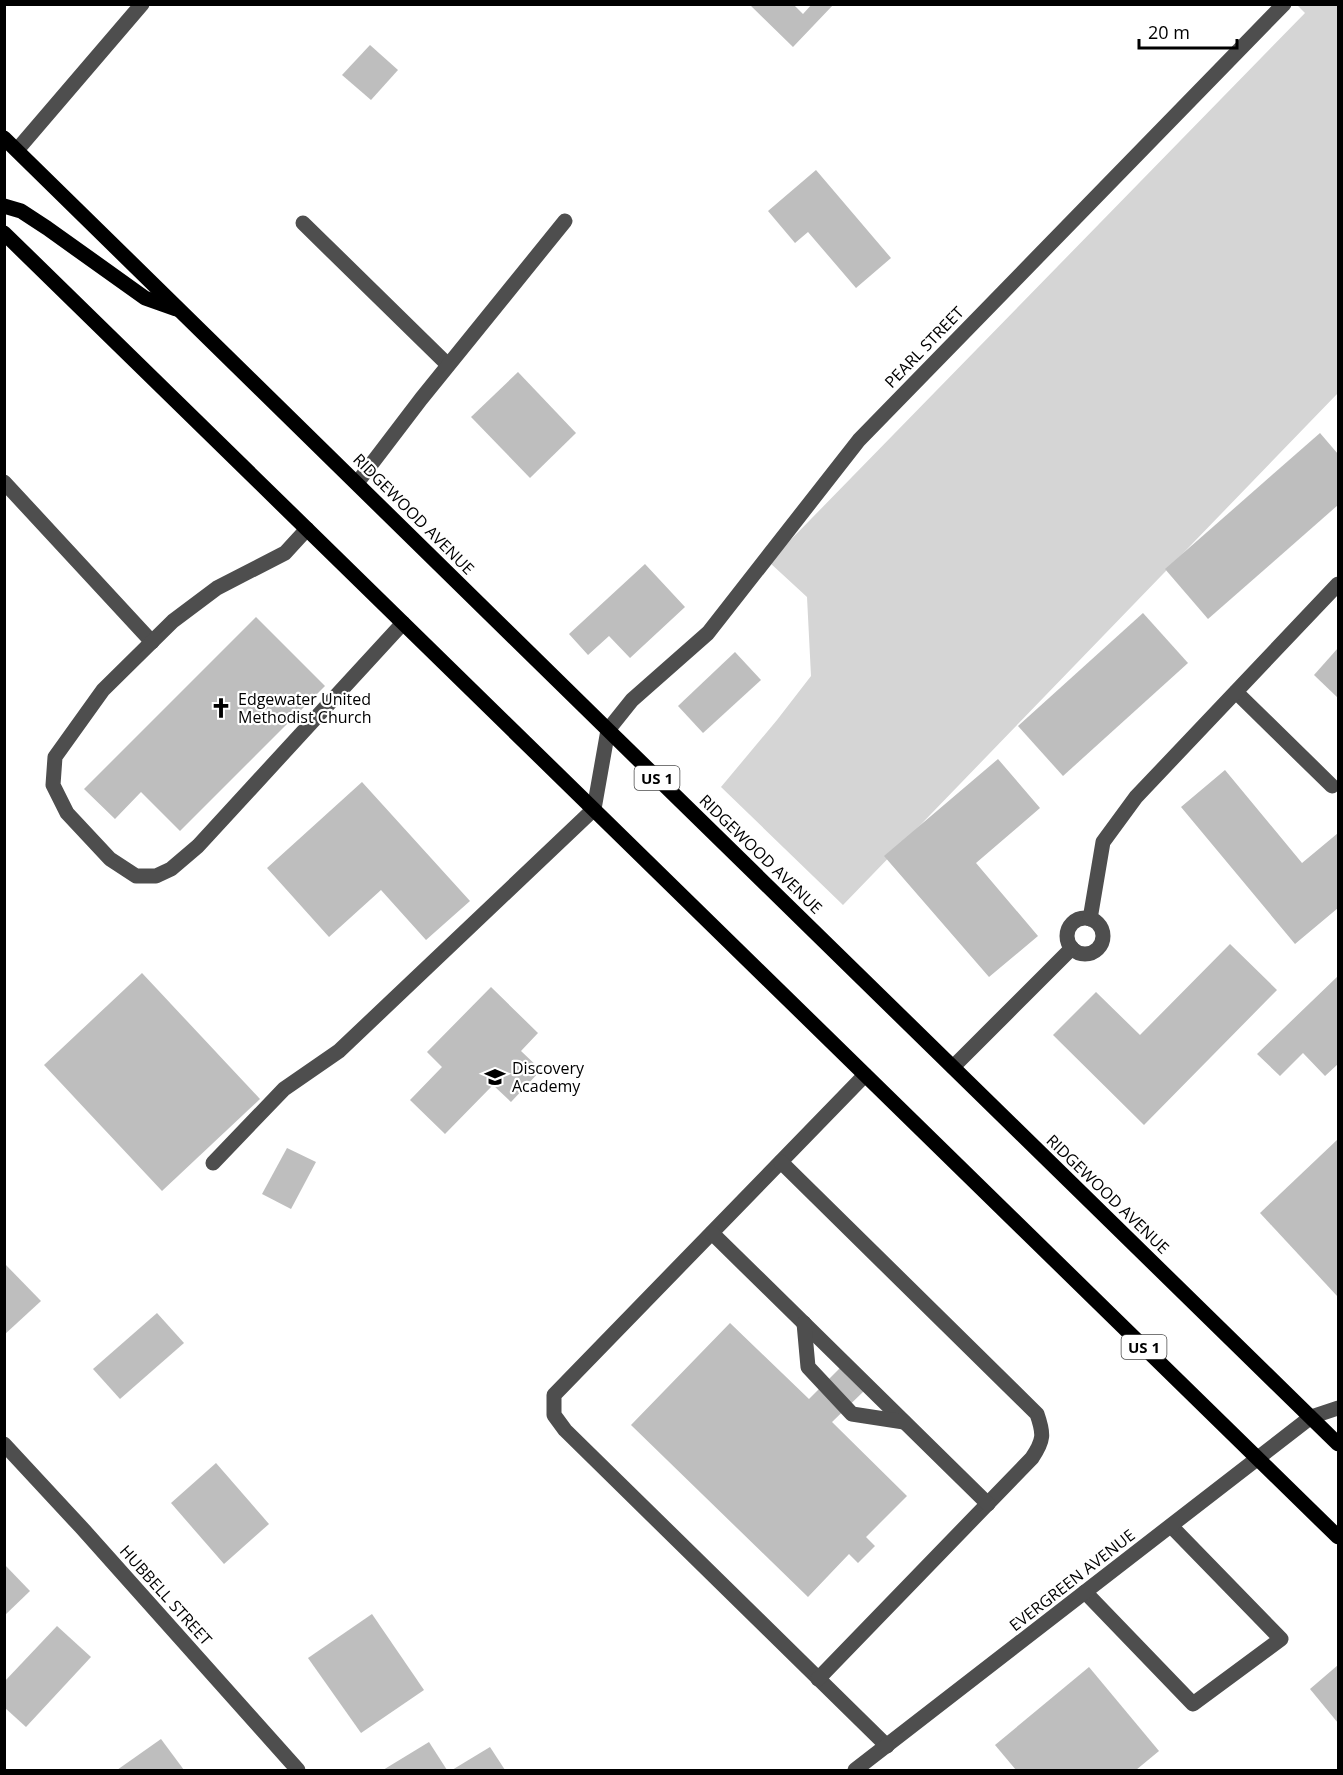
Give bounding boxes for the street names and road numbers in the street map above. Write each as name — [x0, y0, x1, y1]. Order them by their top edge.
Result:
street label: PEARL STREET — [880, 301, 969, 392]
street label: RIDGEWOOD AVENUE — [349, 449, 479, 579]
road number: US 1 — [634, 766, 680, 790]
street label: RIDGEWOOD AVENUE — [695, 789, 827, 919]
street label: RIDGEWOOD AVENUE — [1042, 1129, 1174, 1259]
road number: US 1 — [1122, 1335, 1166, 1359]
street label: EVERGREEN AVENUE — [1005, 1524, 1139, 1636]
street label: HUBBELL STREET — [115, 1540, 217, 1650]

